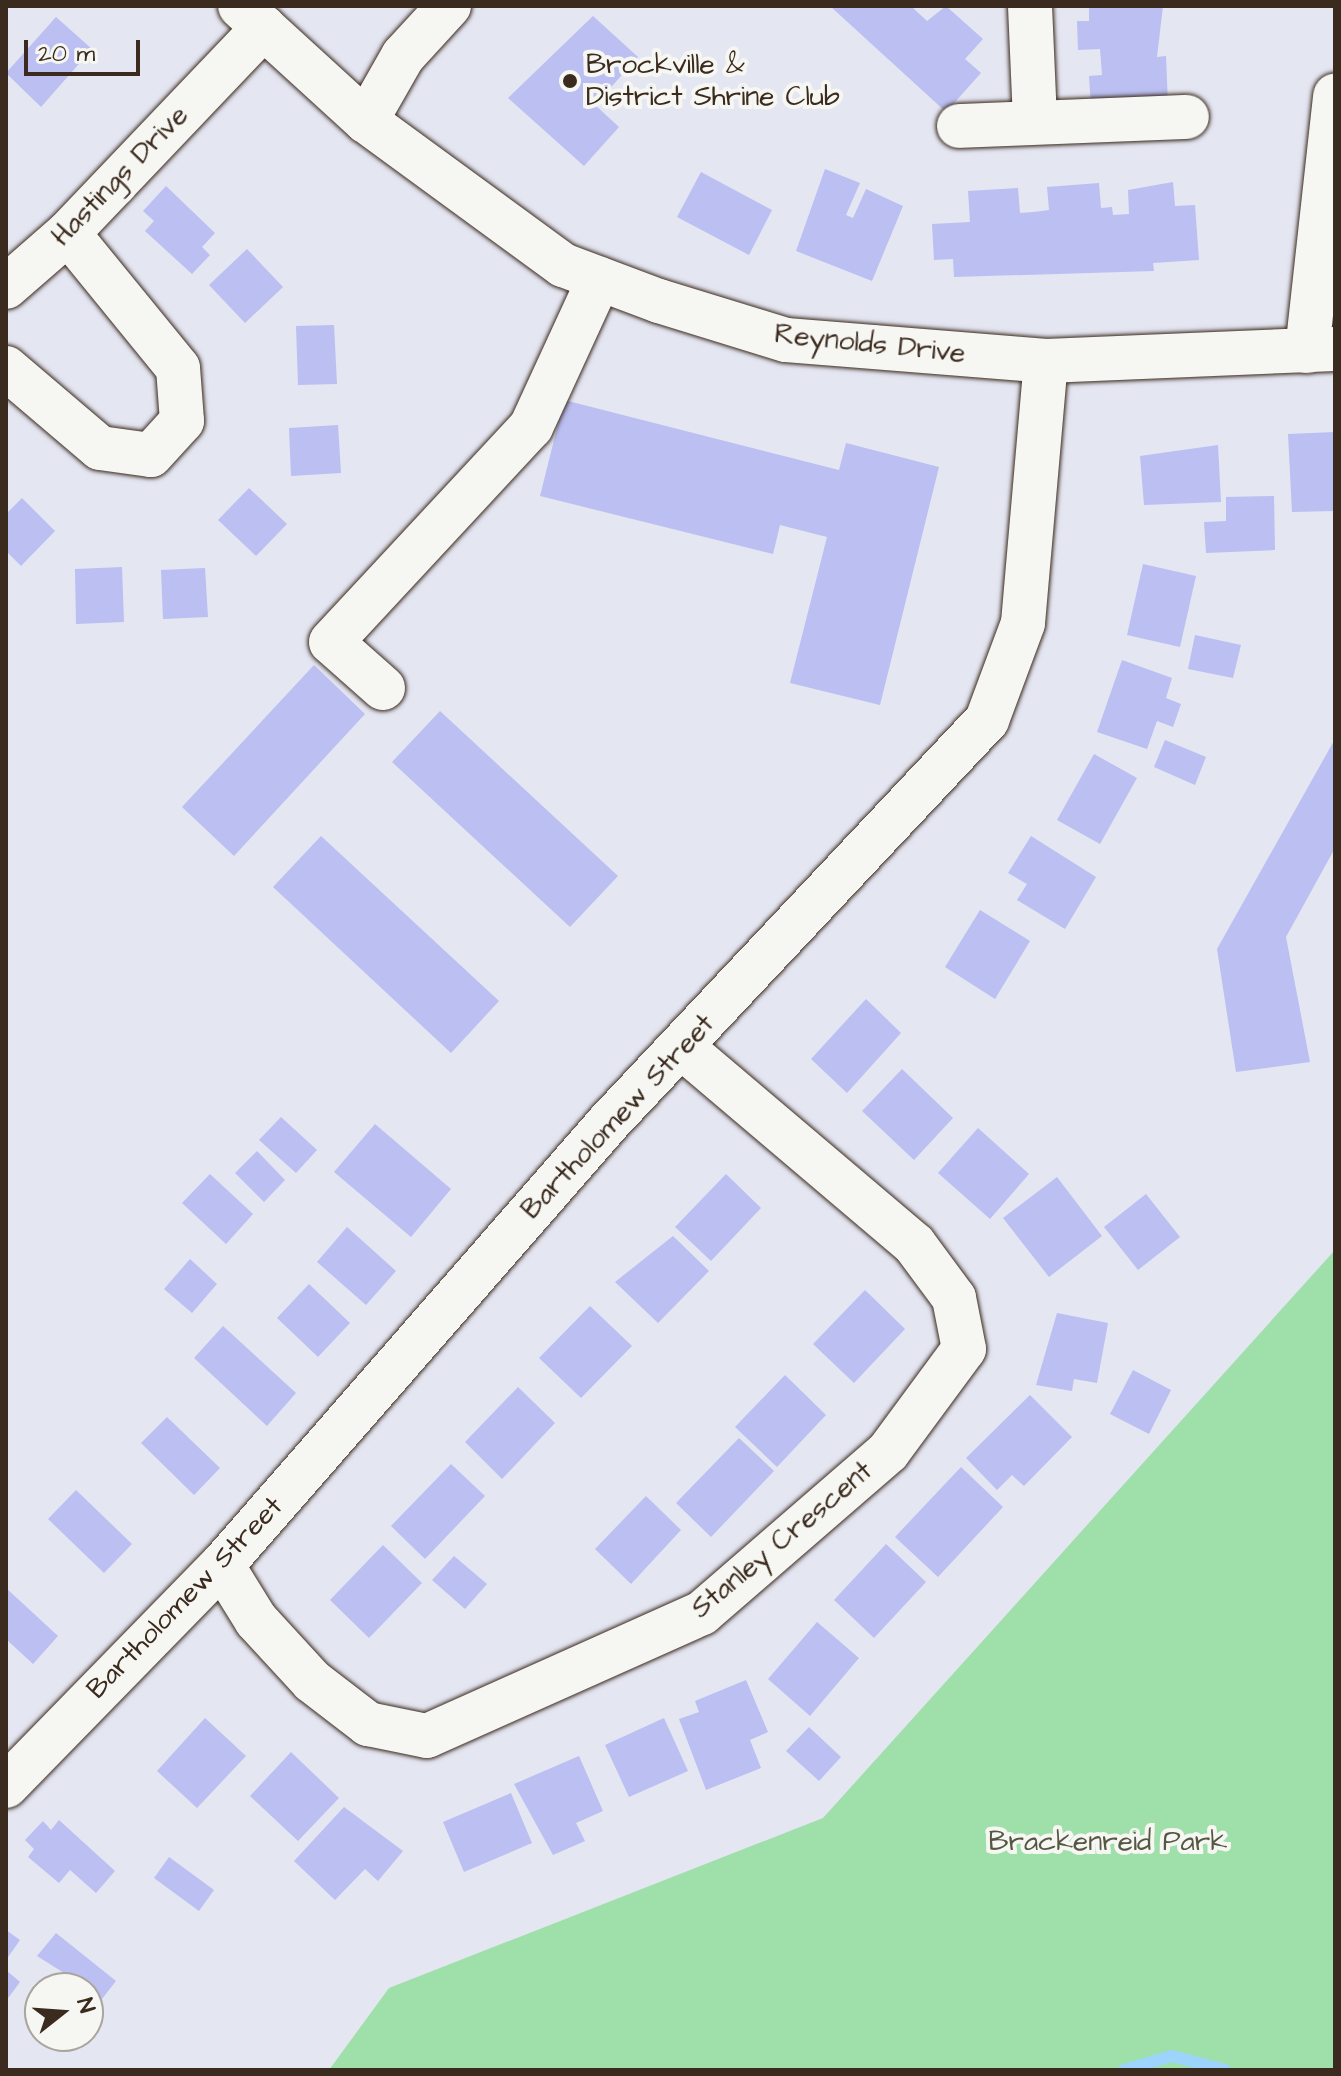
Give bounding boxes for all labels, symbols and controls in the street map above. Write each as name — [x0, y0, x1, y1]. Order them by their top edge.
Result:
scale bar — [28, 24, 144, 74]
text: 20 m — [38, 37, 95, 71]
place label: Brockville & District Shrine Club — [586, 48, 840, 114]
marker: Brockville & District Shrine Club — [561, 72, 579, 90]
street label: Hastings Drive — [45, 99, 195, 253]
street label: Reynolds Drive — [773, 317, 967, 371]
street label: Bartholomew Street — [514, 1008, 722, 1226]
street label: Stanley Crescent — [685, 1454, 879, 1626]
street label: Bartholomew Street — [80, 1490, 290, 1706]
park label: Brackenreid Park — [989, 1825, 1227, 1859]
north arrow — [24, 1972, 104, 2052]
text: N — [69, 1994, 102, 2017]

